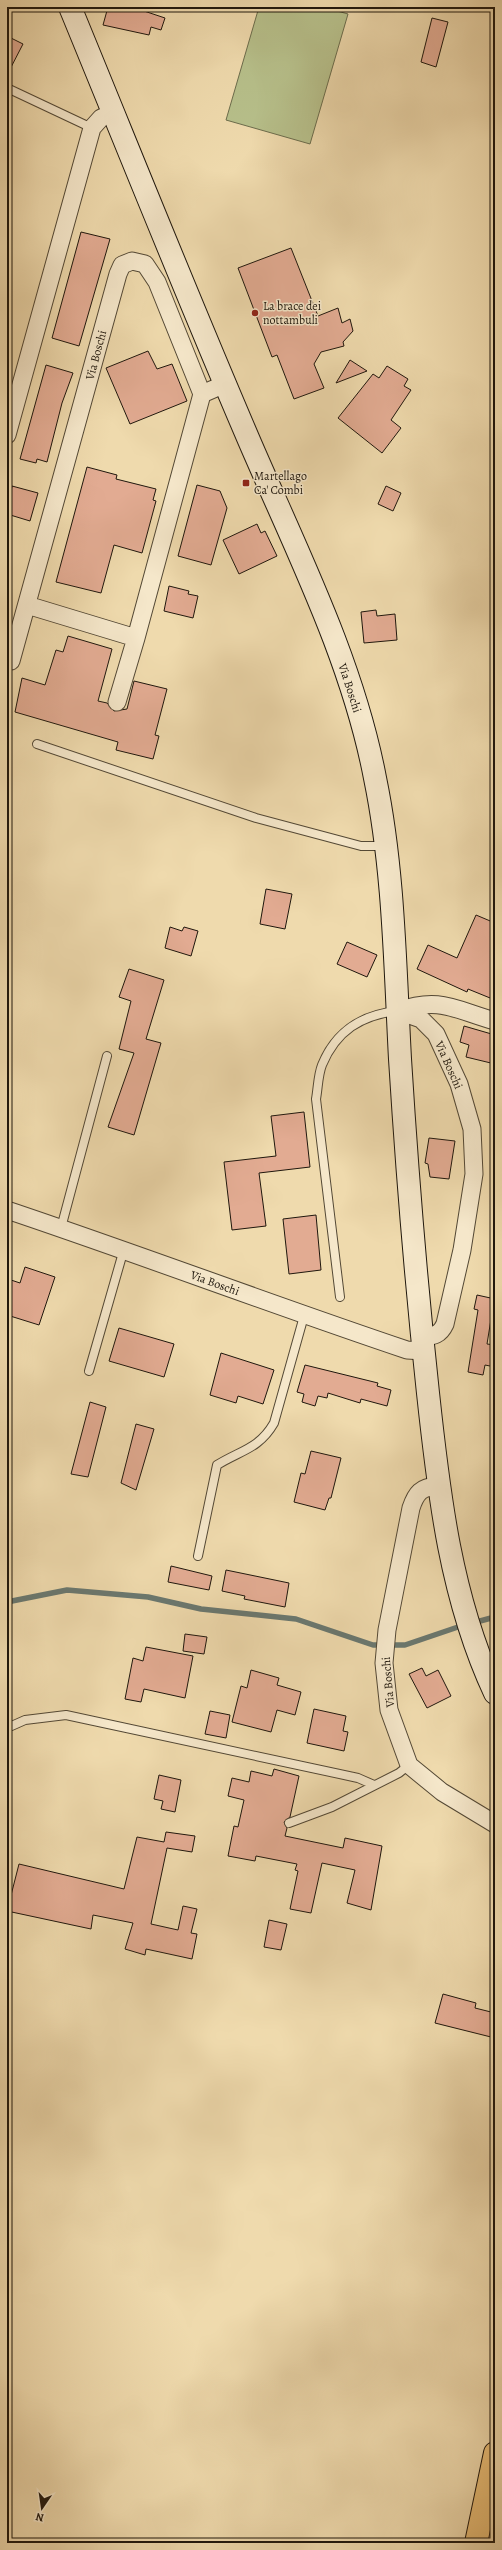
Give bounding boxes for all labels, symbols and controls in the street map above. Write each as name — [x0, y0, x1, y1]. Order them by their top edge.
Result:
place label: La brace dei nottambuli — [263, 298, 321, 328]
marker: La brace dei nottambuli — [250, 308, 260, 318]
street label: Via Boschi — [81, 328, 110, 383]
place label: Martellago Ca' Combi — [254, 468, 307, 498]
marker: Martellago Ca' Combi — [241, 478, 251, 488]
street label: Via Boschi — [334, 660, 365, 715]
street label: Via Boschi — [431, 1038, 467, 1092]
street label: Via Boschi — [187, 1266, 242, 1299]
street label: Via Boschi — [378, 1656, 398, 1709]
north arrow — [22, 2488, 62, 2528]
text: N — [34, 2509, 45, 2525]

